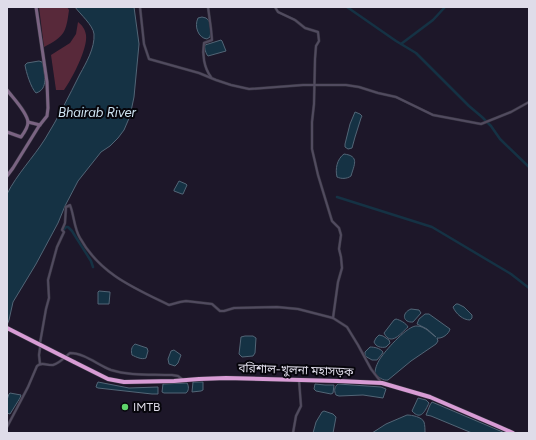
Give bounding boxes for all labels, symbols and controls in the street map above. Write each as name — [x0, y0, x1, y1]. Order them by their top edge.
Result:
water label: Bhairab River — [58, 105, 137, 120]
street label: বরিশাল-খুলনা মহাসড়ক — [237, 360, 354, 380]
place label: IMTB — [133, 400, 160, 414]
marker: IMTB — [120, 402, 130, 412]

